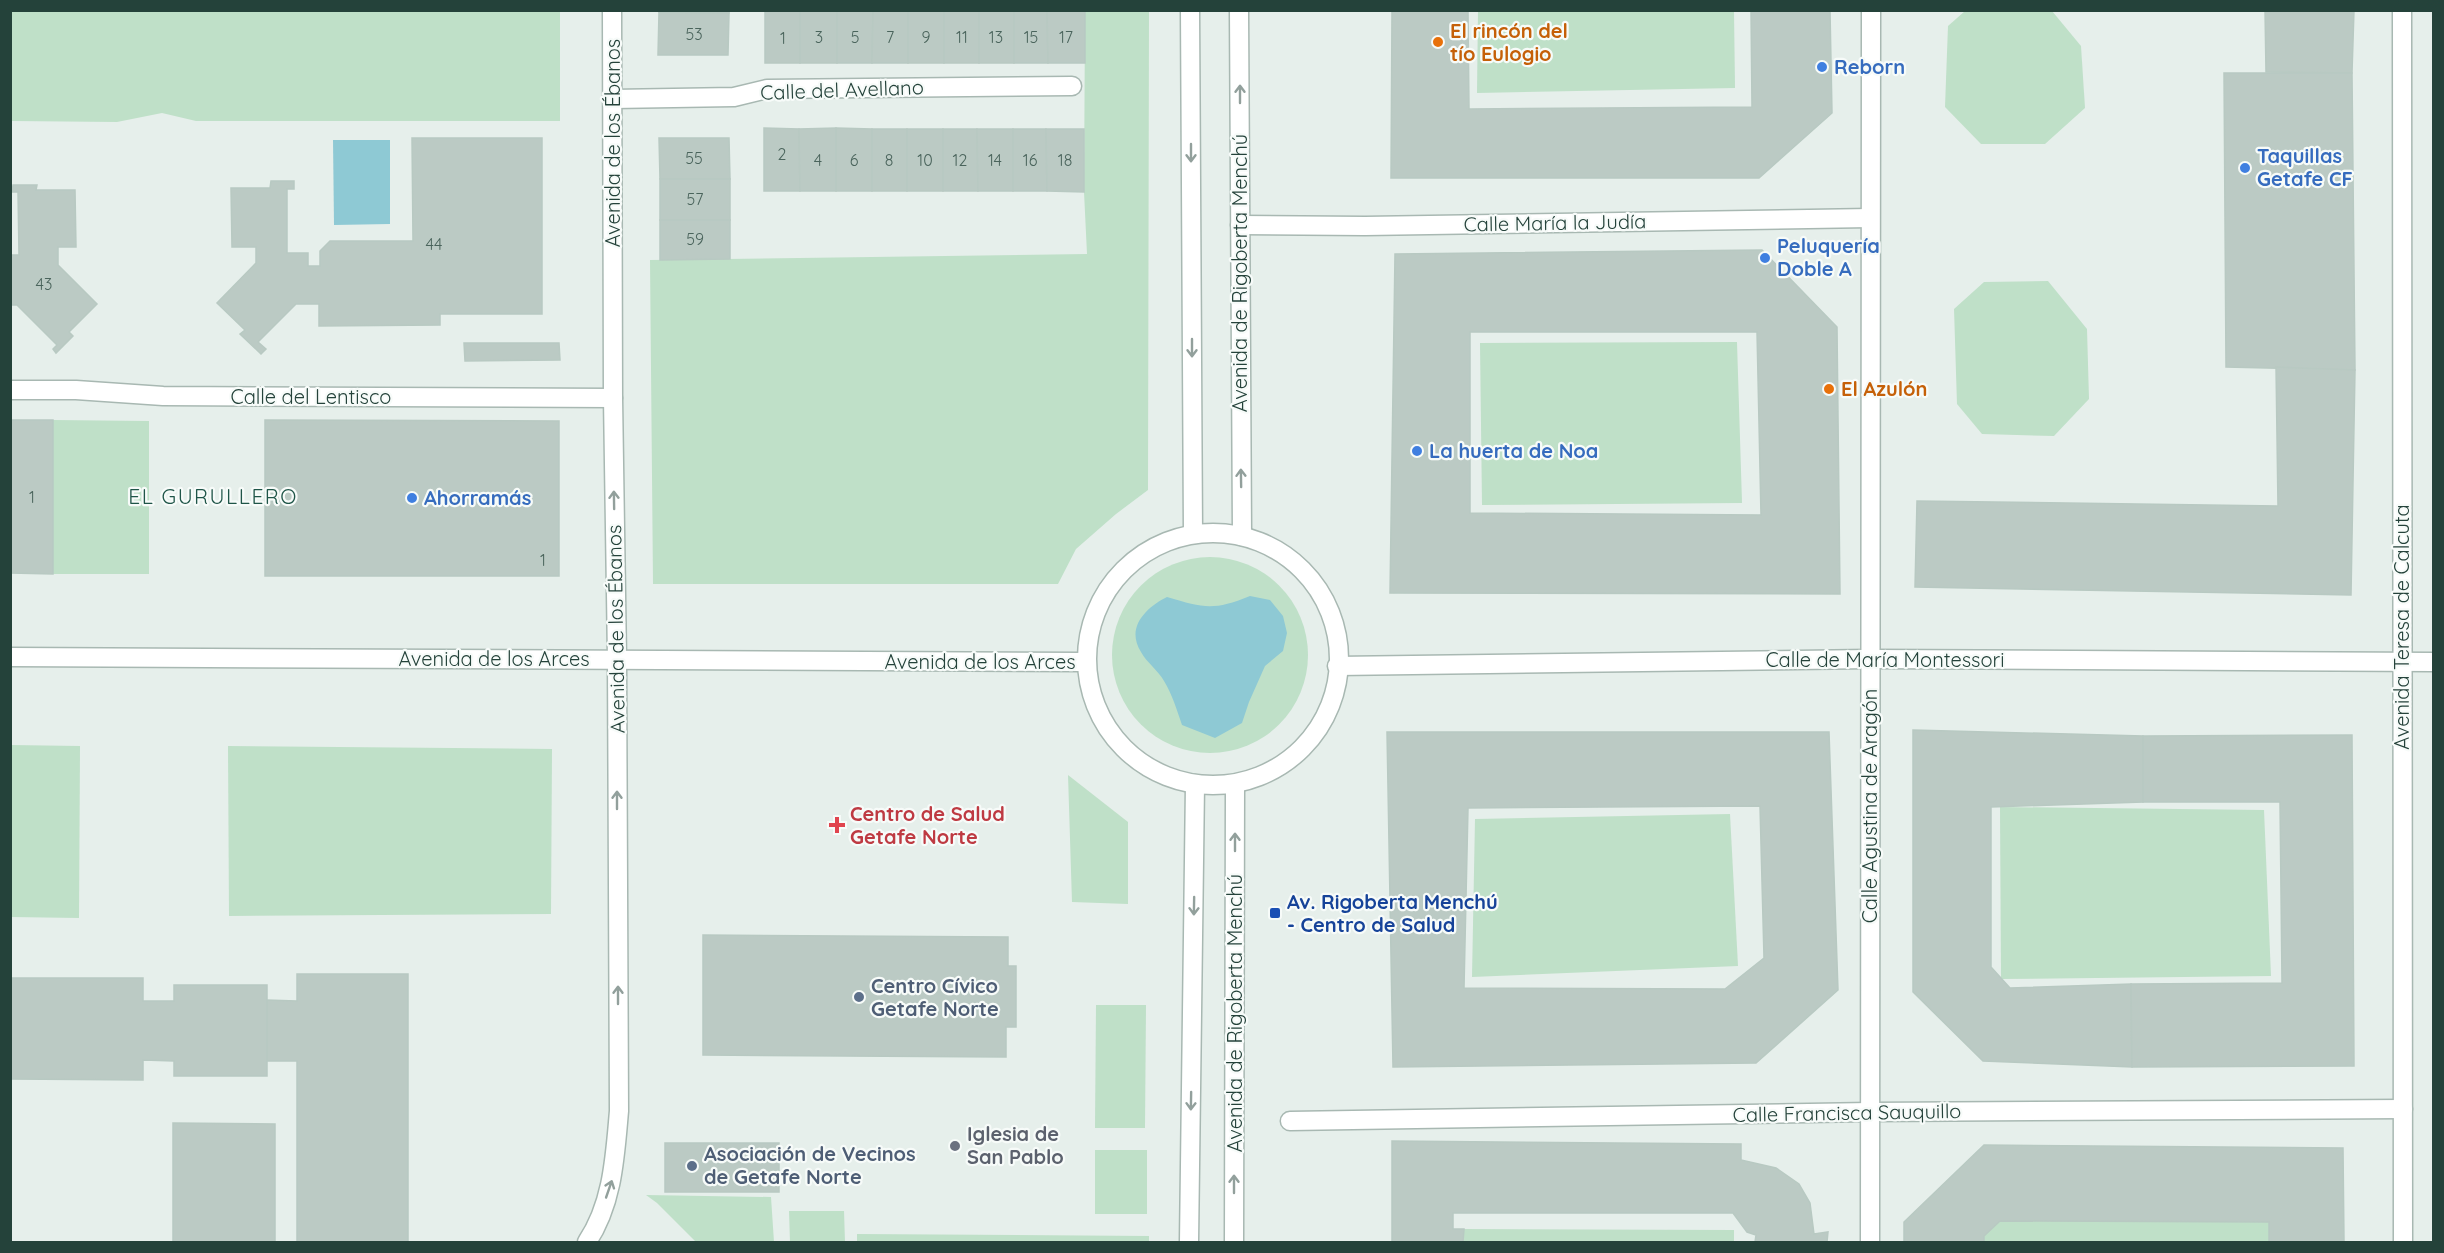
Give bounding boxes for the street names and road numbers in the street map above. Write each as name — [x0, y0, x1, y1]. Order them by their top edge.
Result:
street label: Avenida de los Ébanos — [600, 39, 625, 247]
street label: Calle del Avellano — [760, 74, 924, 105]
street label: Avenida de Rigoberta Menchú — [1227, 134, 1252, 412]
street label: Calle María la Judía — [1463, 208, 1647, 237]
street label: Calle del Lentisco — [231, 384, 391, 409]
street label: Avenida Teresa de Calcuta — [2389, 504, 2414, 750]
street label: Avenida de los Ébanos — [601, 525, 630, 733]
street label: Avenida de los Arces — [398, 646, 590, 671]
street label: Calle de María Montessori — [1765, 647, 2005, 672]
street label: Avenida de los Arces — [884, 649, 1076, 674]
street label: Calle Agustina de Aragón — [1857, 689, 1882, 923]
street label: Avenida de Rigoberta Menchú — [1222, 874, 1247, 1152]
street label: Calle Francisca Sauquillo — [1732, 1098, 1961, 1127]

